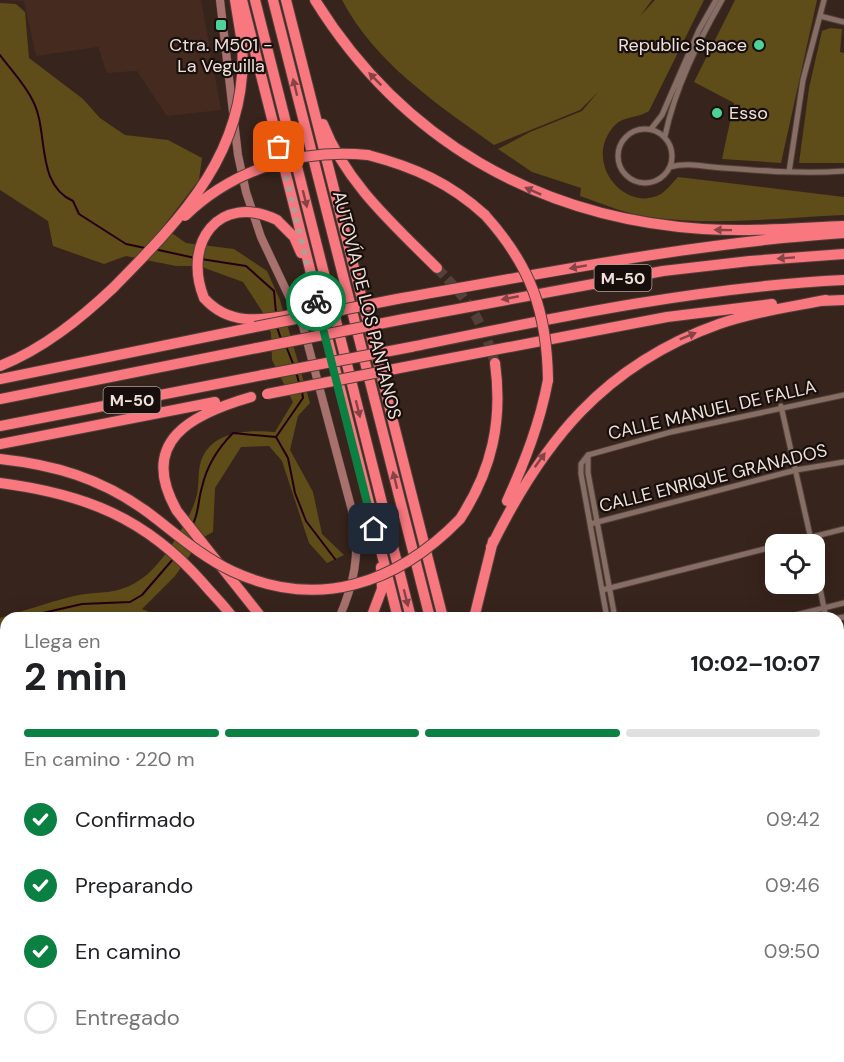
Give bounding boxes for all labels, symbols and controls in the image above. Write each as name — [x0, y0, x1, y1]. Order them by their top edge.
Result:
marker: Ctra. M501 - La Veguilla — [214, 18, 228, 32]
place label: Ctra. M501 - La Veguilla — [169, 33, 273, 78]
place label: Republic Space — [618, 33, 747, 57]
marker: Republic Space — [752, 38, 766, 52]
one-way arrow — [367, 72, 382, 86]
one-way arrow — [289, 78, 299, 97]
place label: Esso — [729, 101, 768, 125]
marker: Esso — [710, 106, 724, 120]
pin — [253, 121, 304, 172]
icon: bag — [262, 130, 295, 163]
one-way arrow — [524, 186, 541, 195]
street label: AUTOVÍA DE LOS PANTANOS — [327, 188, 407, 422]
one-way arrow — [301, 190, 311, 208]
one-way arrow — [713, 225, 732, 234]
one-way arrow — [776, 253, 795, 263]
one-way arrow — [568, 263, 587, 272]
road number: M-50 — [594, 265, 652, 291]
courier — [286, 271, 346, 331]
icon: bike — [300, 285, 333, 318]
one-way arrow — [500, 294, 519, 303]
one-way arrow — [679, 331, 697, 341]
street label: CALLE MANUEL DE FALLA — [606, 374, 818, 446]
road number: M-50 — [104, 387, 160, 413]
one-way arrow — [353, 400, 363, 418]
street label: CALLE ENRIQUE GRANADOS — [597, 438, 829, 518]
one-way arrow — [534, 452, 546, 468]
one-way arrow — [389, 471, 399, 489]
pin — [348, 503, 399, 554]
icon: home — [357, 512, 390, 545]
map controls — [765, 534, 825, 594]
button: locate — [765, 534, 825, 594]
one-way arrow — [402, 589, 411, 607]
text: Llega en — [24, 628, 101, 654]
text: 10:02–10:07 — [690, 649, 820, 678]
text: 2 min — [24, 651, 128, 702]
text: En camino · 220 m — [24, 746, 195, 772]
icon: check — [24, 803, 57, 836]
text: Confirmado — [75, 805, 195, 834]
text: 09:42 — [766, 806, 820, 832]
icon: check — [24, 869, 57, 902]
text: Preparando — [75, 871, 193, 900]
text: 09:46 — [765, 872, 820, 898]
icon: check — [24, 935, 57, 968]
text: En camino — [75, 937, 181, 966]
text: 09:50 — [764, 938, 820, 964]
text: Entregado — [75, 1003, 180, 1032]

